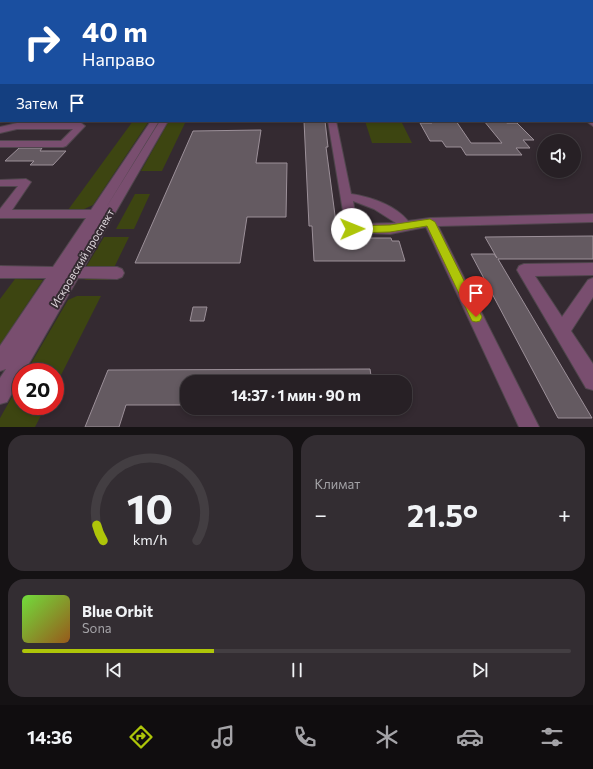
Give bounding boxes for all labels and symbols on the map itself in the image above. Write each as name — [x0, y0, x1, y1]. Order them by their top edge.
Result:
street label: Искровский проспект — [47, 206, 117, 310]
position arrow — [331, 208, 373, 250]
pin — [459, 276, 493, 317]
speed limit sign: 20 — [12, 363, 64, 415]

